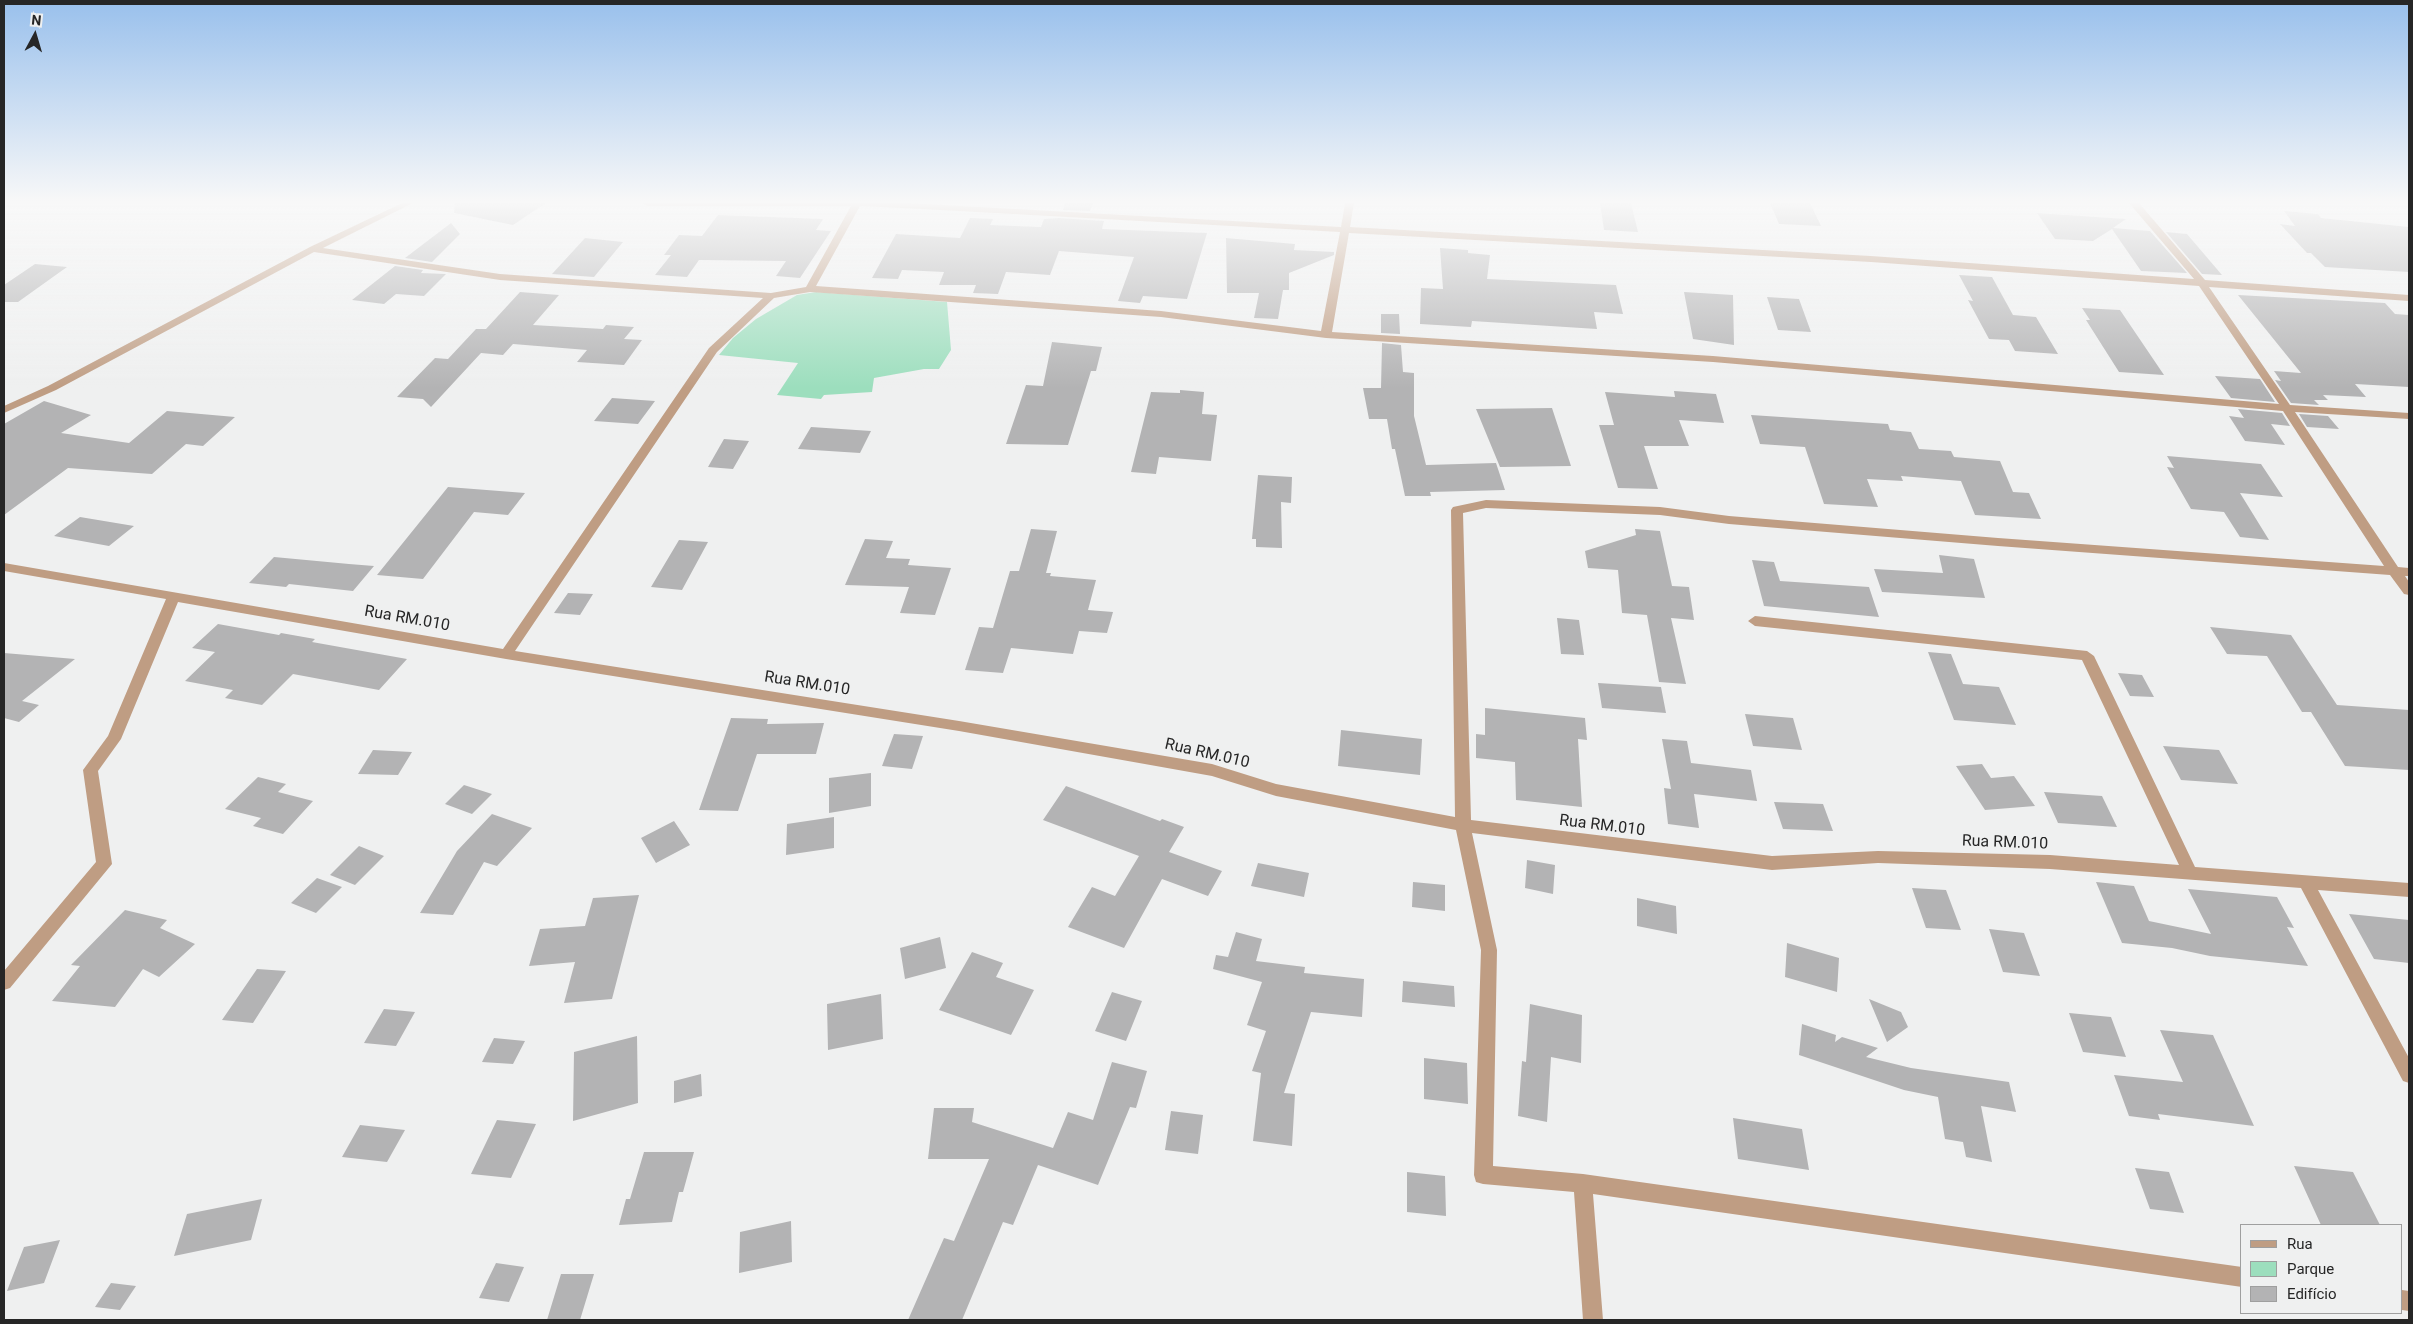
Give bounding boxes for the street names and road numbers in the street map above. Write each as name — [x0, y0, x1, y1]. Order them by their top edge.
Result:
street label: Rua RM.010 — [363, 602, 451, 636]
street label: Rua RM.010 — [763, 668, 851, 700]
street label: Rua RM.010 — [1163, 735, 1251, 773]
street label: Rua RM.010 — [1558, 811, 1646, 841]
street label: Rua RM.010 — [1962, 832, 2048, 854]

